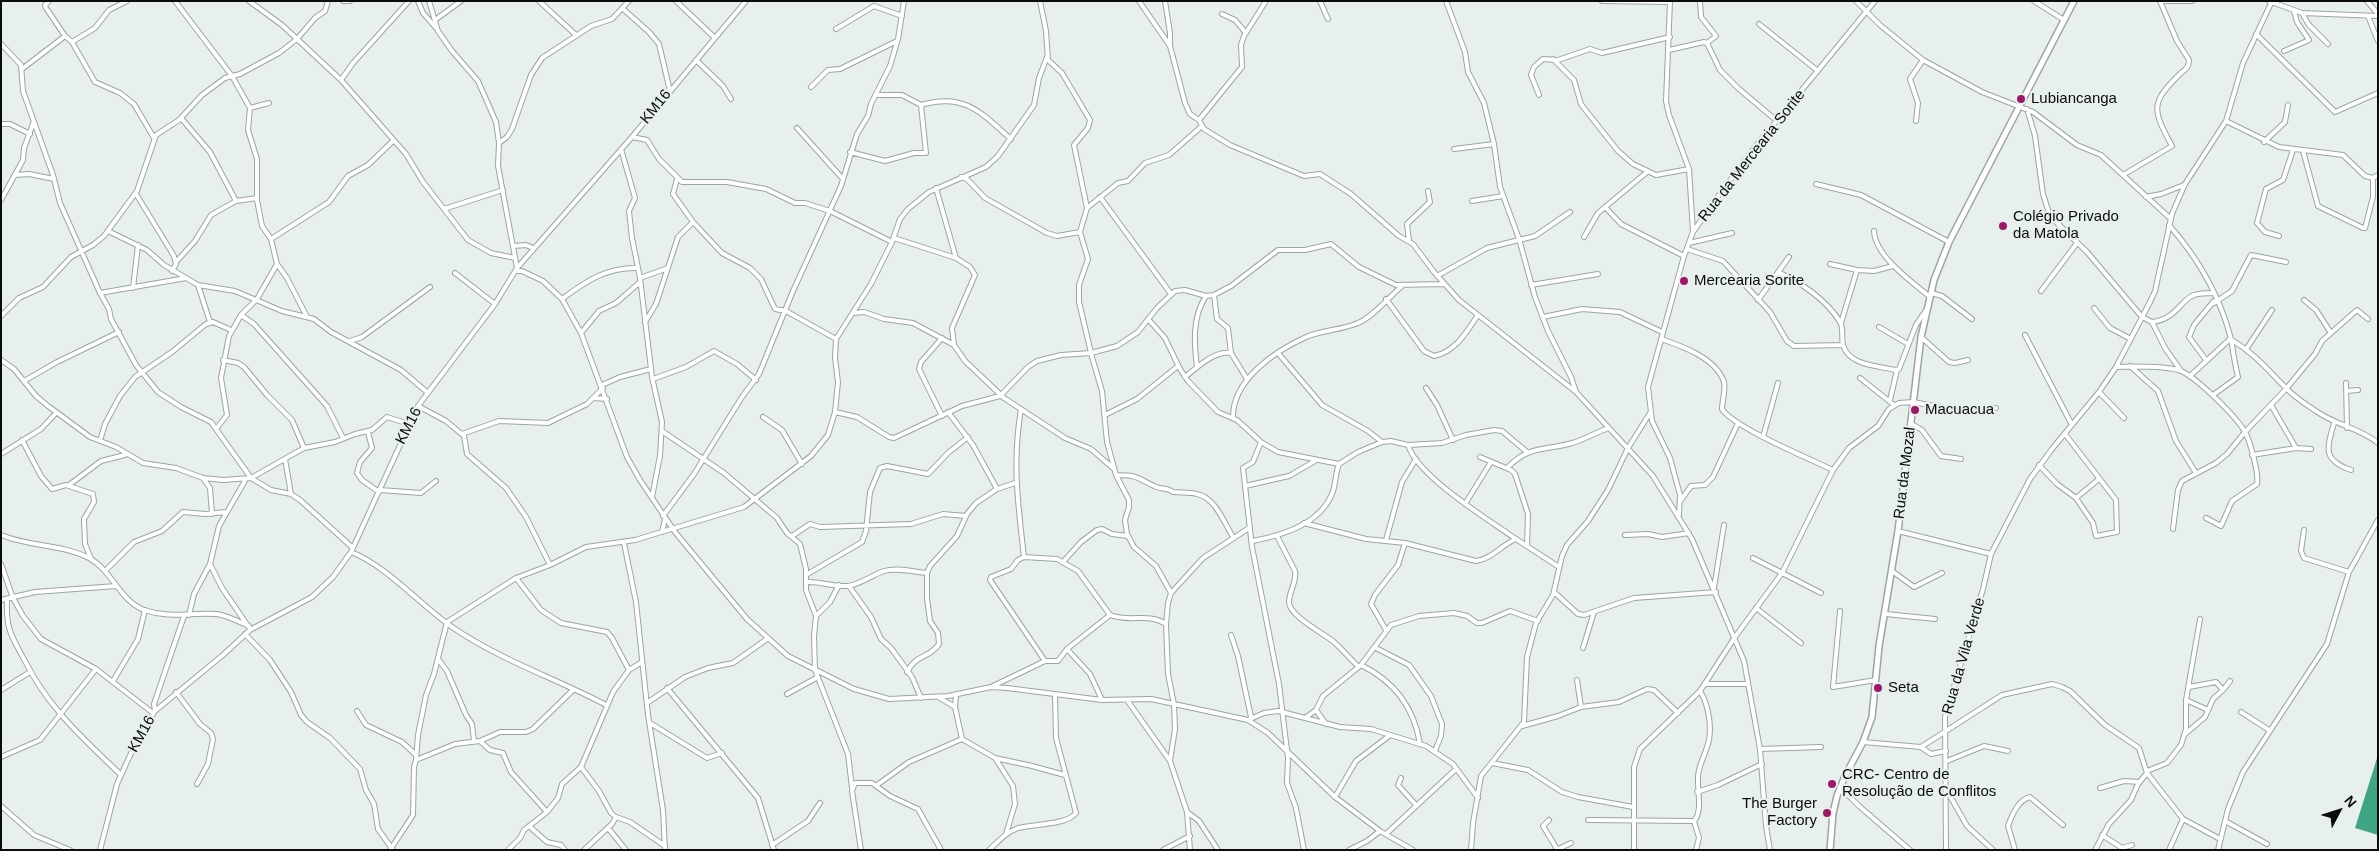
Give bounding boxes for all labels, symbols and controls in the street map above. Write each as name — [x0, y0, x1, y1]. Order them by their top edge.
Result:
street label: KM16 — [637, 86, 675, 128]
street label: Rua da Mercearia Sorite — [1695, 86, 1809, 226]
place label: Lubiancanga — [2031, 90, 2117, 108]
marker: Lubiancanga — [2015, 93, 2027, 105]
place label: Colégio Privado da Matola — [2013, 208, 2119, 243]
marker: Colégio Privado da Matola — [1997, 220, 2009, 232]
place label: Mercearia Sorite — [1694, 272, 1804, 290]
marker: Mercearia Sorite — [1678, 275, 1690, 287]
place label: Macuacua — [1925, 401, 1994, 419]
street label: KM16 — [392, 404, 426, 448]
marker: Macuacua — [1909, 404, 1921, 416]
street label: Rua da Mozal — [1890, 426, 1920, 520]
street label: Rua da Vila Verde — [1939, 596, 1989, 716]
place label: Seta — [1888, 679, 1919, 697]
marker: Seta — [1872, 682, 1884, 694]
street label: KM16 — [125, 713, 159, 755]
place label: CRC- Centro de Resolução de Conflitos — [1842, 766, 1996, 801]
marker: CRC- Centro de Resolução de Conflitos — [1826, 778, 1838, 790]
north arrow — [2314, 786, 2364, 836]
text: N — [2341, 792, 2360, 810]
place label: The Burger Factory — [1742, 795, 1817, 830]
marker: The Burger Factory — [1821, 807, 1833, 819]

